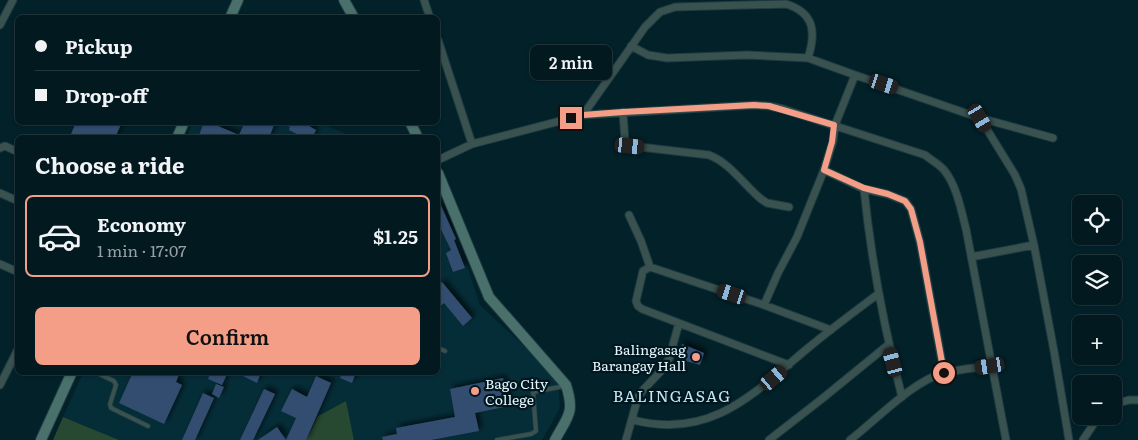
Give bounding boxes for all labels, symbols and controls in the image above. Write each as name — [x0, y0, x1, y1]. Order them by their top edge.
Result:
text: Pickup — [65, 32, 133, 60]
callout: 2 min — [530, 46, 612, 80]
text: 2 min — [549, 50, 593, 74]
car — [867, 72, 900, 96]
text: Drop-off — [65, 81, 148, 109]
car — [965, 101, 994, 135]
route end — [560, 107, 582, 129]
car — [614, 137, 645, 155]
text: Choose a ride — [35, 148, 184, 181]
map controls — [1072, 195, 1122, 425]
button: locate — [1072, 195, 1122, 245]
text: Economy — [97, 210, 186, 238]
icon: car — [37, 214, 82, 259]
text: $1.25 — [373, 222, 418, 250]
text: 1 min · 17:07 — [97, 238, 186, 262]
button: layers — [1072, 255, 1122, 305]
car — [715, 282, 748, 306]
button: Confirm — [35, 307, 420, 365]
button: + — [1072, 315, 1122, 365]
place label: Balingasag Barangay Hall — [592, 339, 686, 375]
car — [881, 346, 904, 378]
marker: Balingasag Barangay Hall — [690, 351, 702, 363]
car — [974, 356, 1005, 376]
route start — [933, 362, 955, 384]
car — [757, 363, 790, 393]
place label: Bago City College — [485, 373, 549, 409]
button: − — [1072, 375, 1122, 425]
district label: BALINGASAG — [613, 383, 731, 407]
marker: Bago City College — [469, 385, 481, 397]

